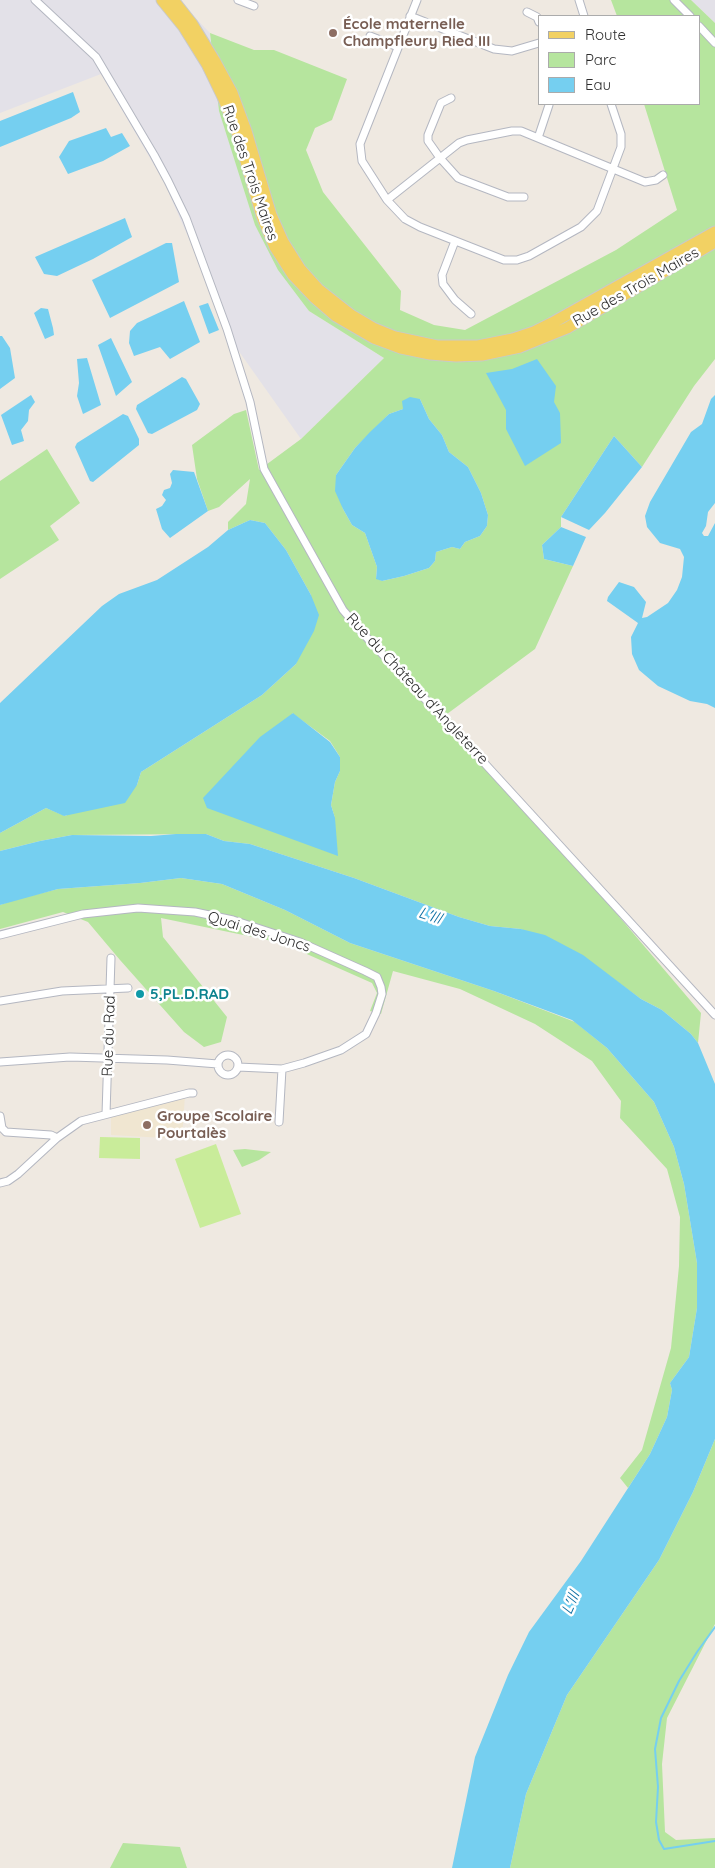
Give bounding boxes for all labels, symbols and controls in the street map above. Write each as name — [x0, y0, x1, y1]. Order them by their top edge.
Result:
place label: École maternelle Champfleury Ried III — [343, 15, 490, 50]
legend — [538, 15, 700, 105]
text: Route — [585, 25, 626, 44]
marker: École maternelle Champfleury Ried III — [327, 27, 339, 39]
text: Parc — [585, 50, 616, 69]
text: Eau — [585, 75, 611, 94]
street label: Rue des Trois Maires — [218, 103, 282, 243]
street label: Rue des Trois Maires — [570, 244, 702, 330]
street label: Rue du Château d'Angleterre — [342, 610, 492, 768]
water label: L'Ill — [416, 903, 444, 929]
street label: Quai des Joncs — [206, 908, 312, 956]
place label: 5,PL.D.RAD — [150, 985, 229, 1003]
marker: 5,PL.D.RAD — [134, 988, 146, 1000]
street label: Rue du Rad — [99, 995, 119, 1077]
place label: Groupe Scolaire Pourtalès — [157, 1107, 272, 1142]
marker: Groupe Scolaire Pourtalès — [141, 1119, 153, 1131]
water label: L'Ill — [558, 1589, 584, 1617]

